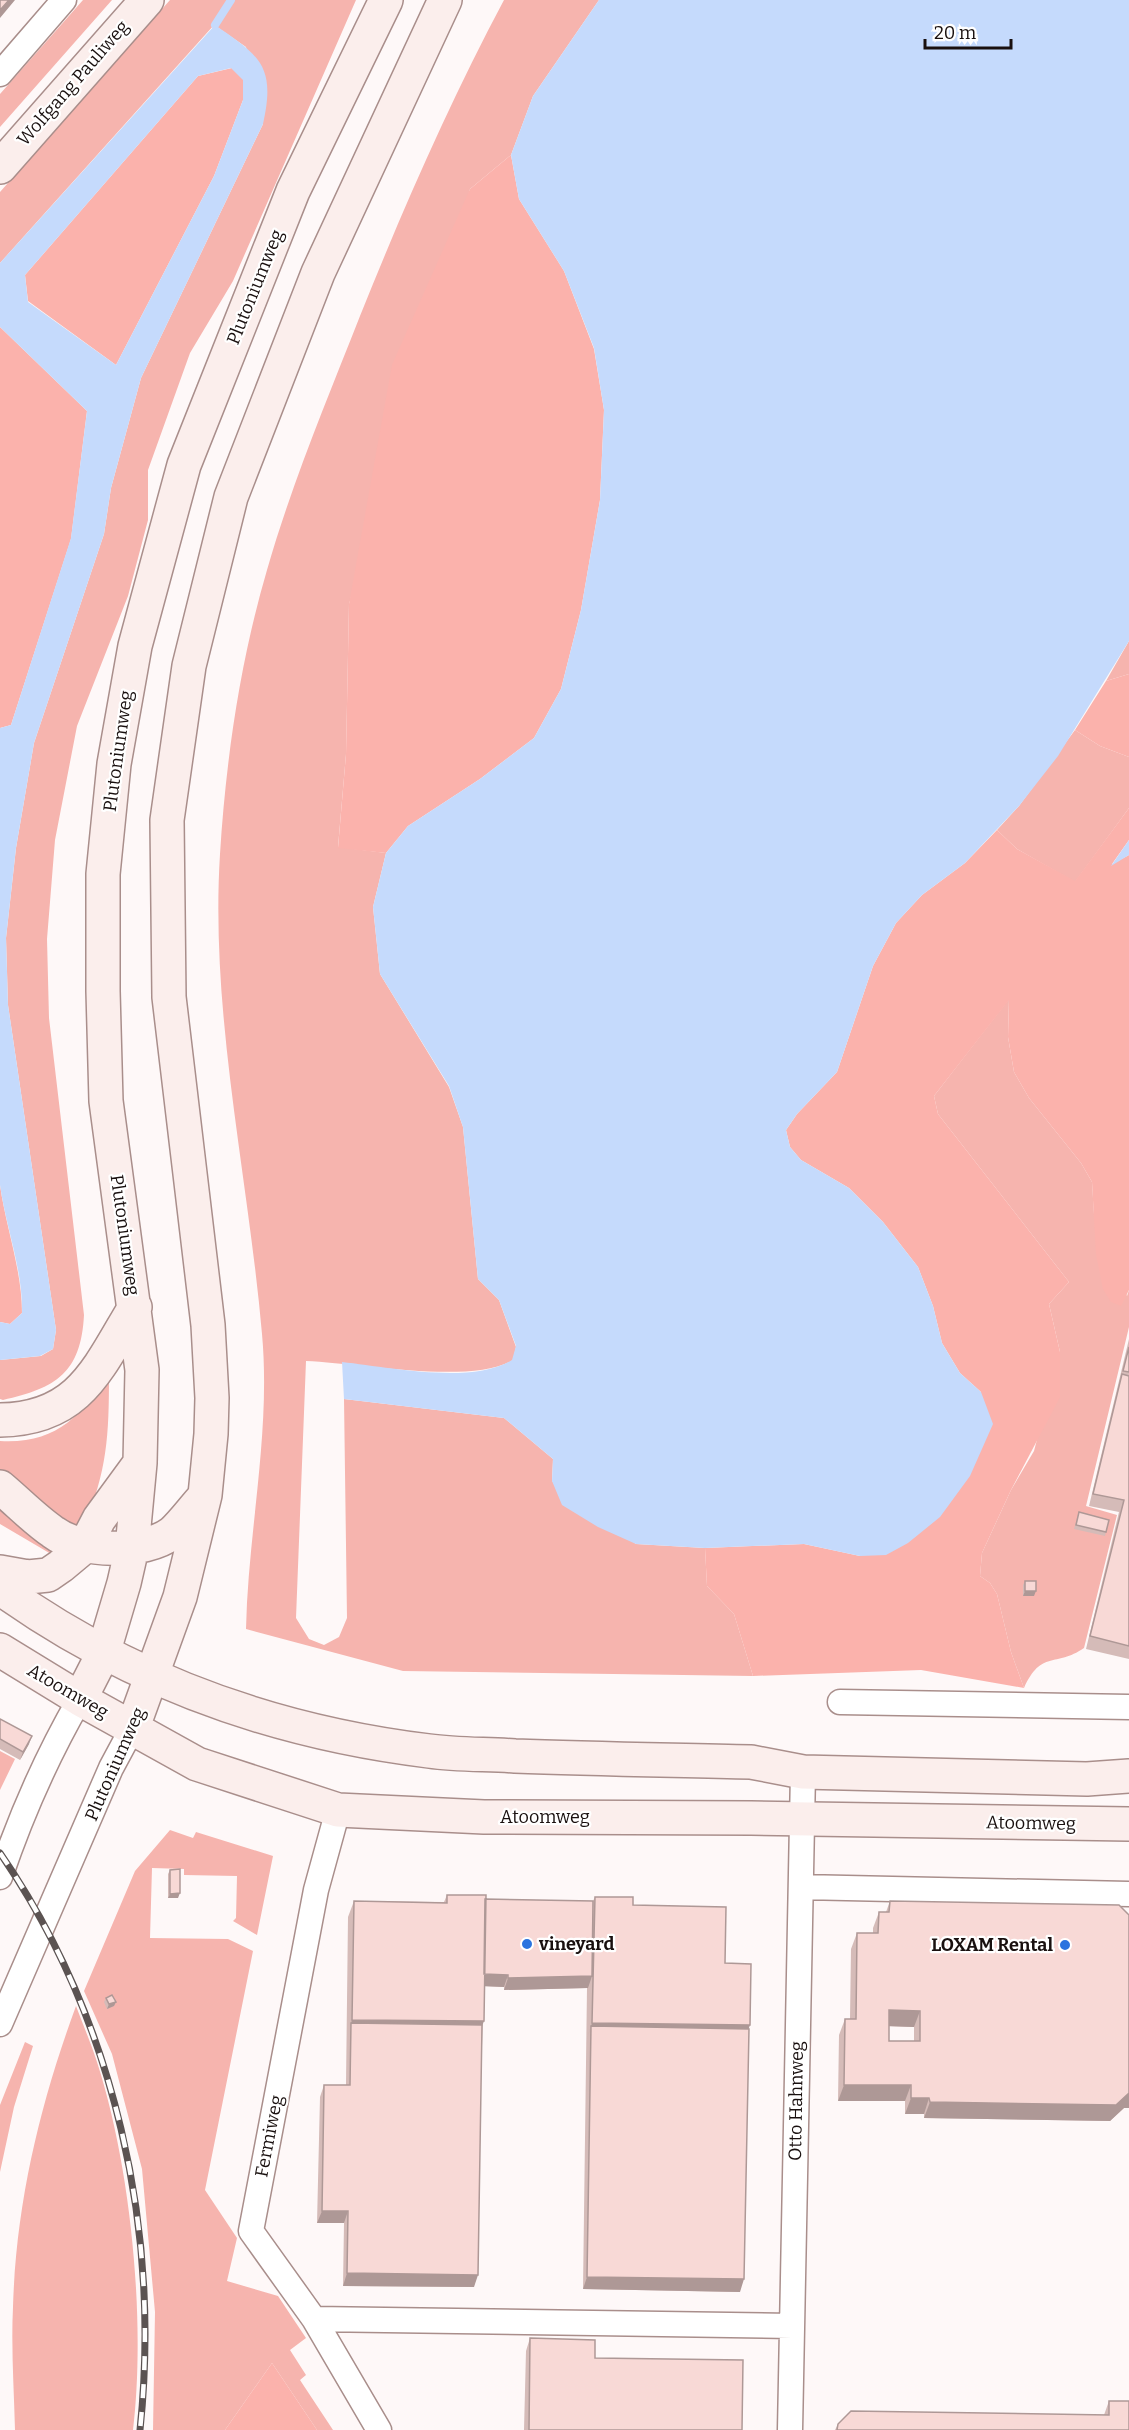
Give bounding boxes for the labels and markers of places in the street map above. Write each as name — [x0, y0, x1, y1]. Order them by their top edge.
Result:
place label: vineyard — [538, 1933, 615, 1955]
place label: LOXAM Rental — [931, 1934, 1053, 1956]
marker: vineyard — [520, 1937, 534, 1951]
marker: LOXAM Rental — [1058, 1938, 1072, 1952]

